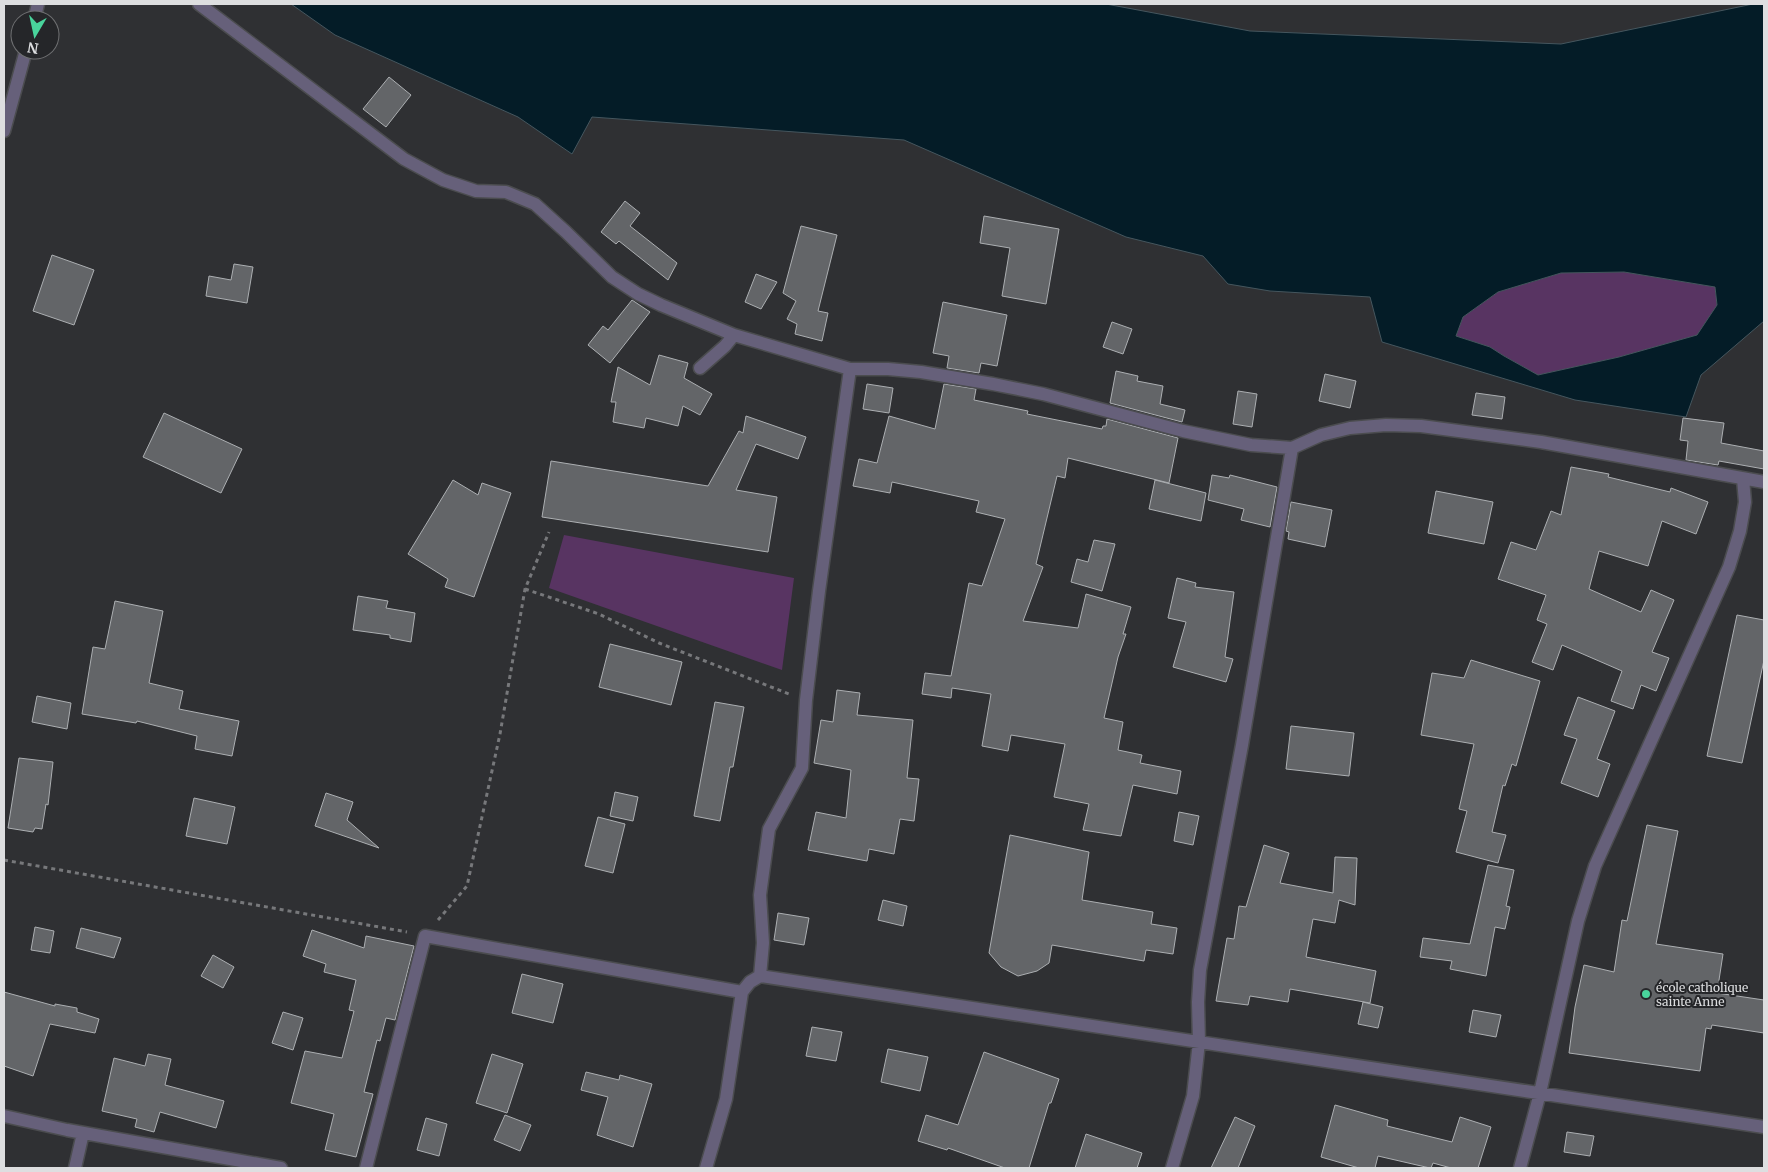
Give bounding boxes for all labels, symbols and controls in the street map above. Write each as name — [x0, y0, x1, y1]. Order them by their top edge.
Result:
north arrow — [10, 10, 60, 60]
text: N — [26, 38, 40, 58]
place label: école catholique sainte Anne — [1656, 980, 1748, 1009]
marker: école catholique sainte Anne — [1640, 988, 1652, 1000]

